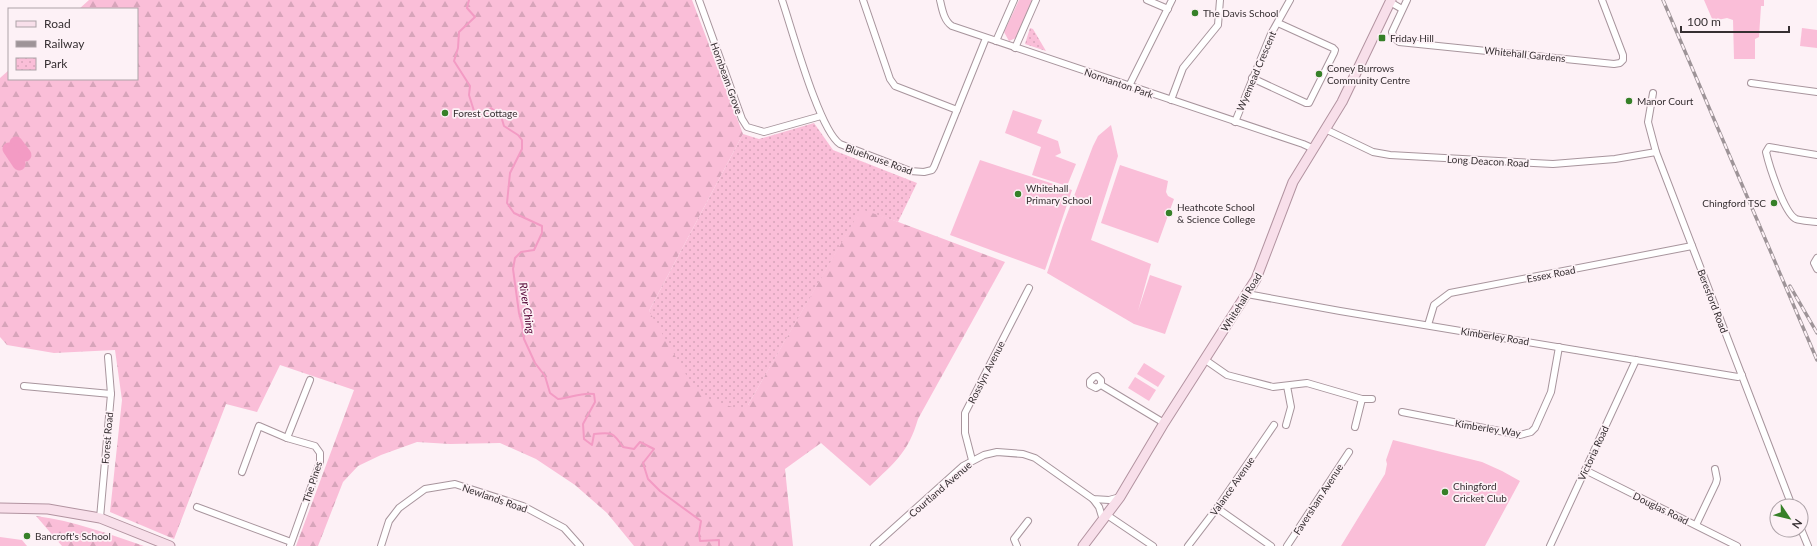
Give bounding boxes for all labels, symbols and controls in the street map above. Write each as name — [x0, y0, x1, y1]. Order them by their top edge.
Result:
place label: The Davis School — [1203, 7, 1278, 19]
legend — [8, 8, 138, 80]
marker: The Davis School — [1190, 8, 1200, 18]
scale bar — [1681, 8, 1789, 34]
text: 100 m — [1687, 14, 1721, 29]
text: Road — [44, 16, 71, 31]
street label: Wyemead Crescent — [1234, 29, 1278, 113]
place label: Friday Hill — [1390, 32, 1434, 44]
marker: Friday Hill — [1377, 33, 1387, 43]
text: Railway — [44, 36, 85, 51]
street label: Hornbeam Grove — [708, 40, 746, 116]
street label: Whitehall Gardens — [1484, 44, 1566, 64]
text: Park — [44, 56, 68, 71]
place label: Coney Burrows Community Centre — [1327, 62, 1410, 86]
street label: Normanton Park — [1083, 66, 1156, 101]
marker: Coney Burrows Community Centre — [1314, 69, 1324, 79]
place label: Manor Court — [1637, 95, 1694, 107]
marker: Manor Court — [1624, 96, 1634, 106]
place label: Forest Cottage — [453, 107, 517, 119]
marker: Forest Cottage — [440, 108, 450, 118]
street label: Bluehouse Road — [844, 141, 914, 177]
street label: Long Deacon Road — [1447, 153, 1529, 169]
place label: Whitehall Primary School — [1026, 182, 1092, 206]
marker: Whitehall Primary School — [1013, 189, 1023, 199]
place label: Chingford TSC — [1702, 197, 1766, 209]
marker: Chingford TSC — [1769, 198, 1779, 208]
place label: Heathcote School & Science College — [1177, 201, 1255, 225]
marker: Heathcote School & Science College — [1164, 208, 1174, 218]
street label: Essex Road — [1526, 263, 1576, 285]
street label: Beresford Road — [1695, 267, 1731, 335]
street label: Whitehall Road — [1218, 270, 1264, 334]
water label: River Ching — [517, 281, 538, 335]
street label: Kimberley Road — [1460, 325, 1530, 347]
street label: Rosslyn Avenue — [965, 339, 1007, 405]
street label: Forest Road — [99, 411, 115, 465]
street label: Kimberley Way — [1454, 417, 1523, 439]
street label: Victoria Road — [1575, 424, 1611, 482]
street label: Valance Avenue — [1207, 454, 1257, 518]
street label: Courtland Avenue — [906, 459, 974, 519]
street label: The Pines — [300, 460, 324, 504]
street label: Faversham Avenue — [1291, 461, 1345, 537]
place label: Chingford Cricket Club — [1453, 480, 1507, 504]
street label: Newlands Road — [461, 481, 529, 515]
marker: Chingford Cricket Club — [1440, 487, 1450, 497]
street label: Douglas Road — [1631, 489, 1691, 527]
north arrow — [1769, 498, 1809, 538]
text: N — [1790, 517, 1805, 531]
place label: Bancroft's School — [35, 530, 111, 542]
marker: Bancroft's School — [22, 531, 32, 541]

